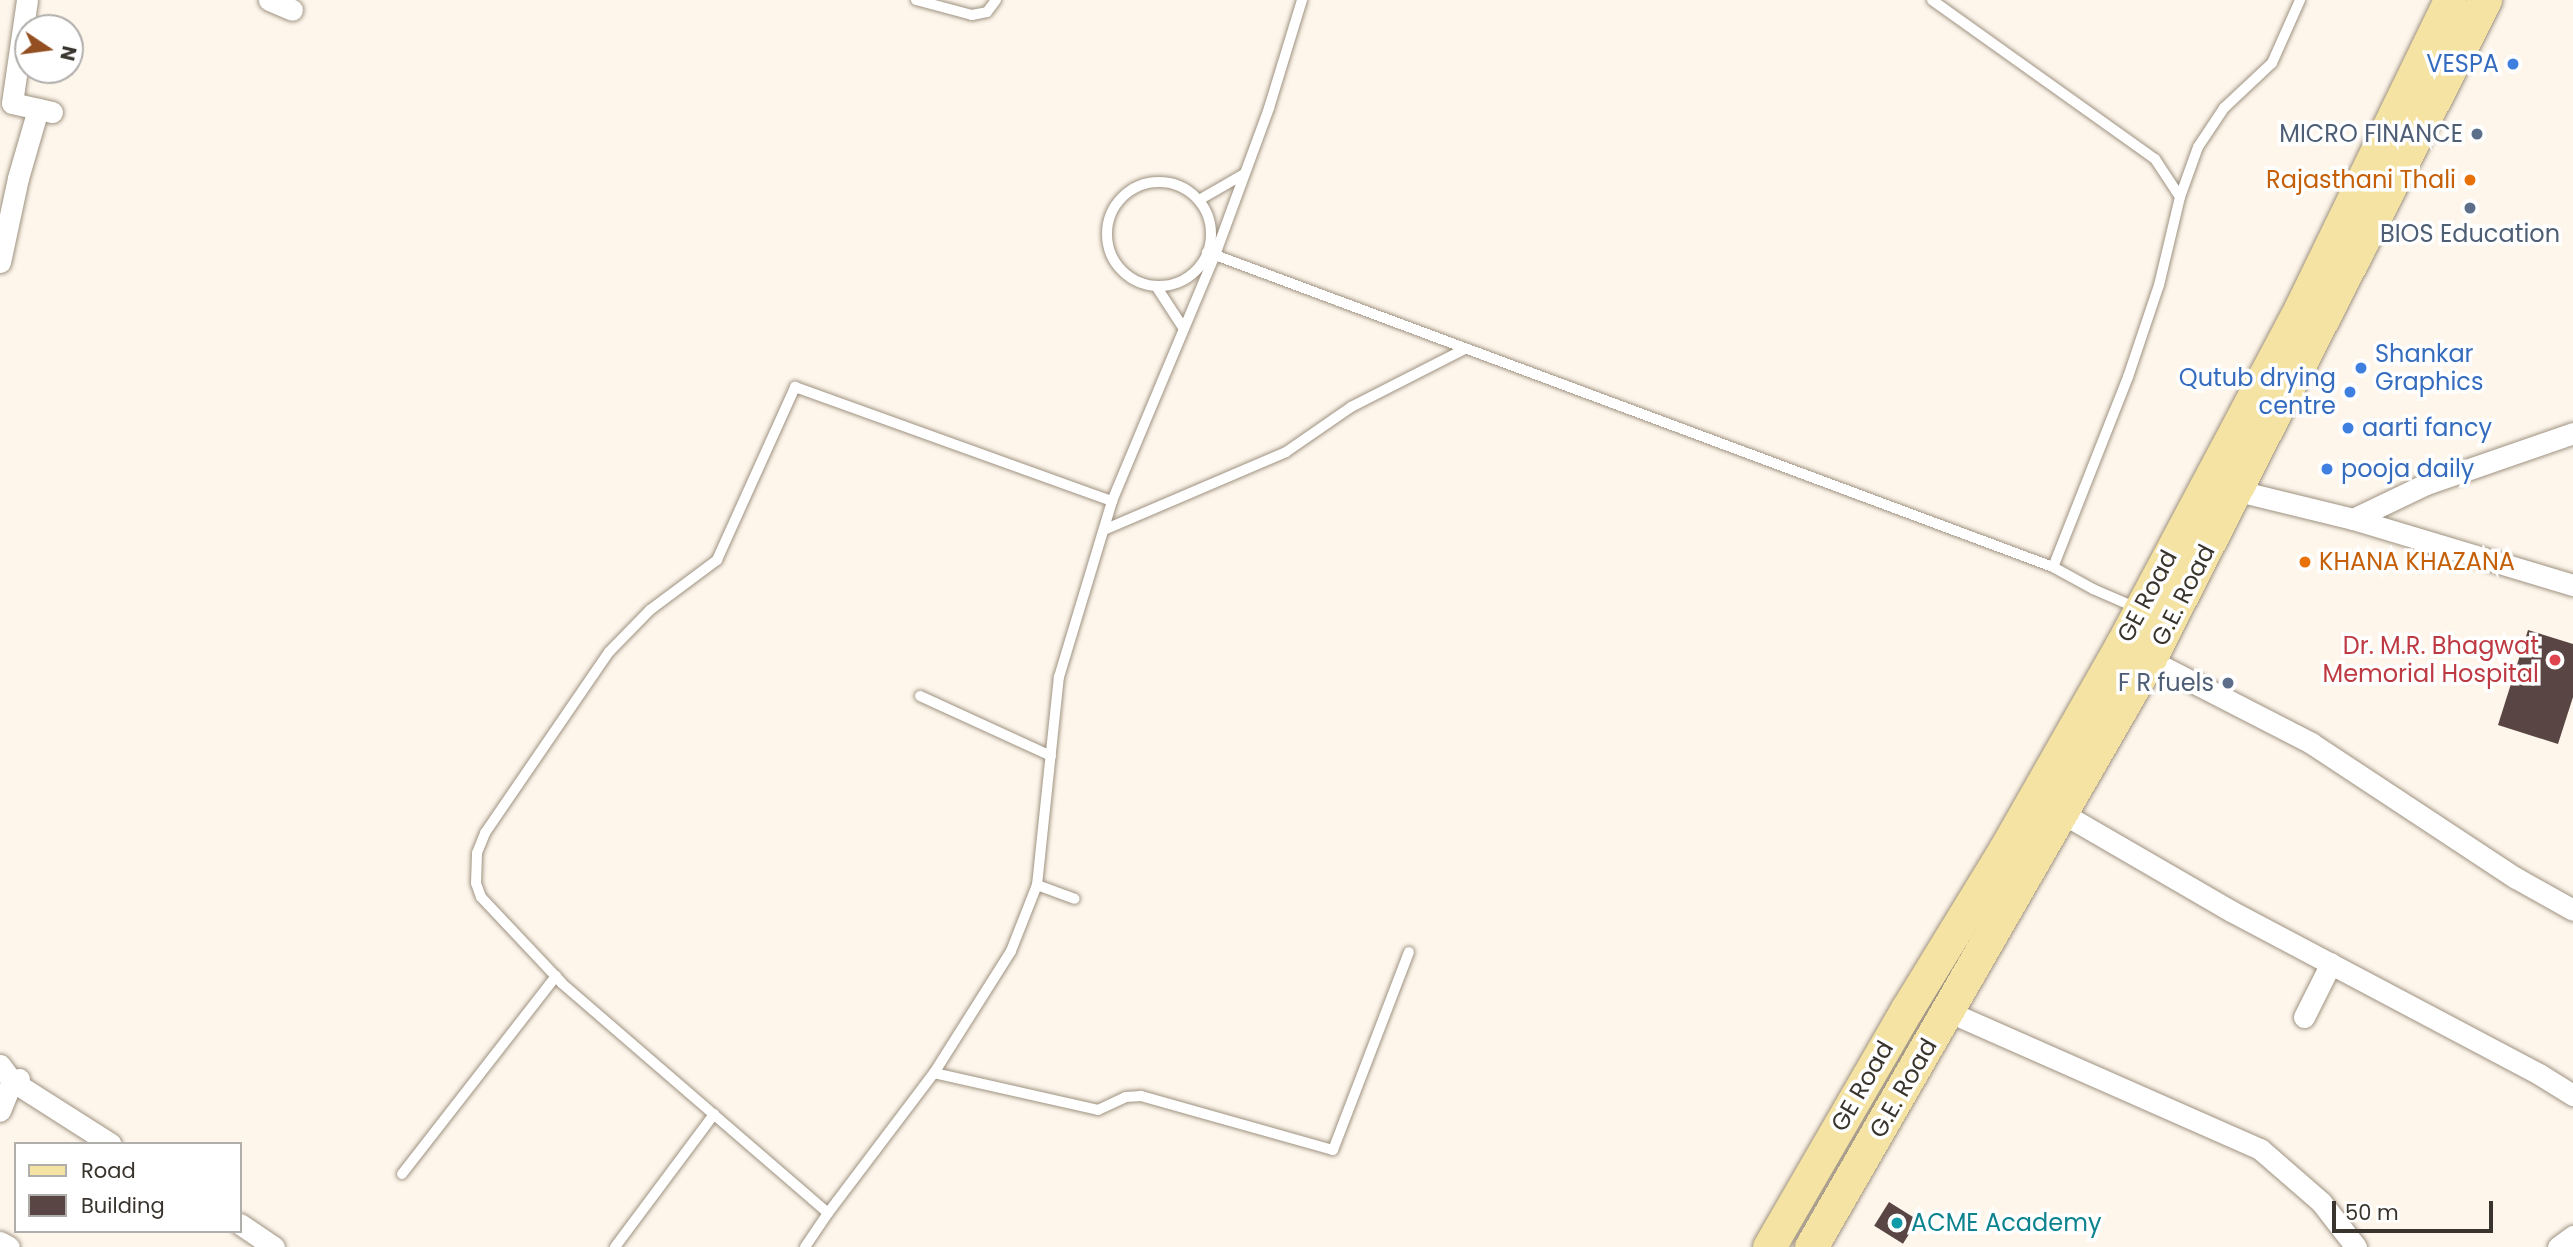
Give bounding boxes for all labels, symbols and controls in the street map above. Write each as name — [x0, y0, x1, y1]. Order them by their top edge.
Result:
north arrow — [14, 14, 84, 84]
text: N — [53, 43, 83, 63]
place label: VESPA — [2426, 50, 2499, 78]
marker: VESPA — [2505, 56, 2521, 72]
place label: MICRO FINANCE — [2279, 120, 2463, 148]
marker: MICRO FINANCE — [2469, 126, 2485, 142]
place label: Rajasthani Thali — [2266, 166, 2456, 194]
marker: Rajasthani Thali — [2462, 172, 2478, 188]
marker: BIOS Education — [2462, 200, 2478, 216]
place label: BIOS Education — [2380, 220, 2560, 248]
place label: Shankar Graphics — [2375, 340, 2483, 396]
marker: Shankar Graphics — [2353, 360, 2369, 376]
place label: Qutub drying centre — [2179, 364, 2336, 420]
marker: Qutub drying centre — [2342, 384, 2358, 400]
place label: aarti fancy — [2362, 414, 2492, 442]
marker: aarti fancy — [2340, 420, 2356, 436]
place label: pooja daily — [2341, 455, 2474, 483]
marker: pooja daily — [2319, 461, 2335, 477]
street label: G.E. Road — [2145, 540, 2221, 650]
street label: GE Road — [2111, 545, 2183, 647]
place label: KHANA KHAZANA — [2319, 548, 2515, 576]
marker: KHANA KHAZANA — [2297, 554, 2313, 570]
place label: Dr. M.R. Bhagwat Memorial Hospital — [2322, 632, 2539, 688]
marker: Dr. M.R. Bhagwat Memorial Hospital — [2545, 650, 2565, 670]
place label: F R fuels — [2118, 669, 2214, 697]
marker: F R fuels — [2220, 675, 2236, 691]
street label: G.E. Road — [1863, 1033, 1943, 1143]
street label: GE Road — [1825, 1036, 1899, 1136]
legend — [14, 1142, 242, 1233]
text: Road — [81, 1156, 136, 1185]
scale bar — [2335, 1188, 2496, 1232]
text: Building — [81, 1191, 165, 1220]
text: 50 m — [2345, 1198, 2399, 1227]
place label: ACME Academy — [1911, 1209, 2101, 1237]
marker: ACME Academy — [1889, 1215, 1905, 1231]

